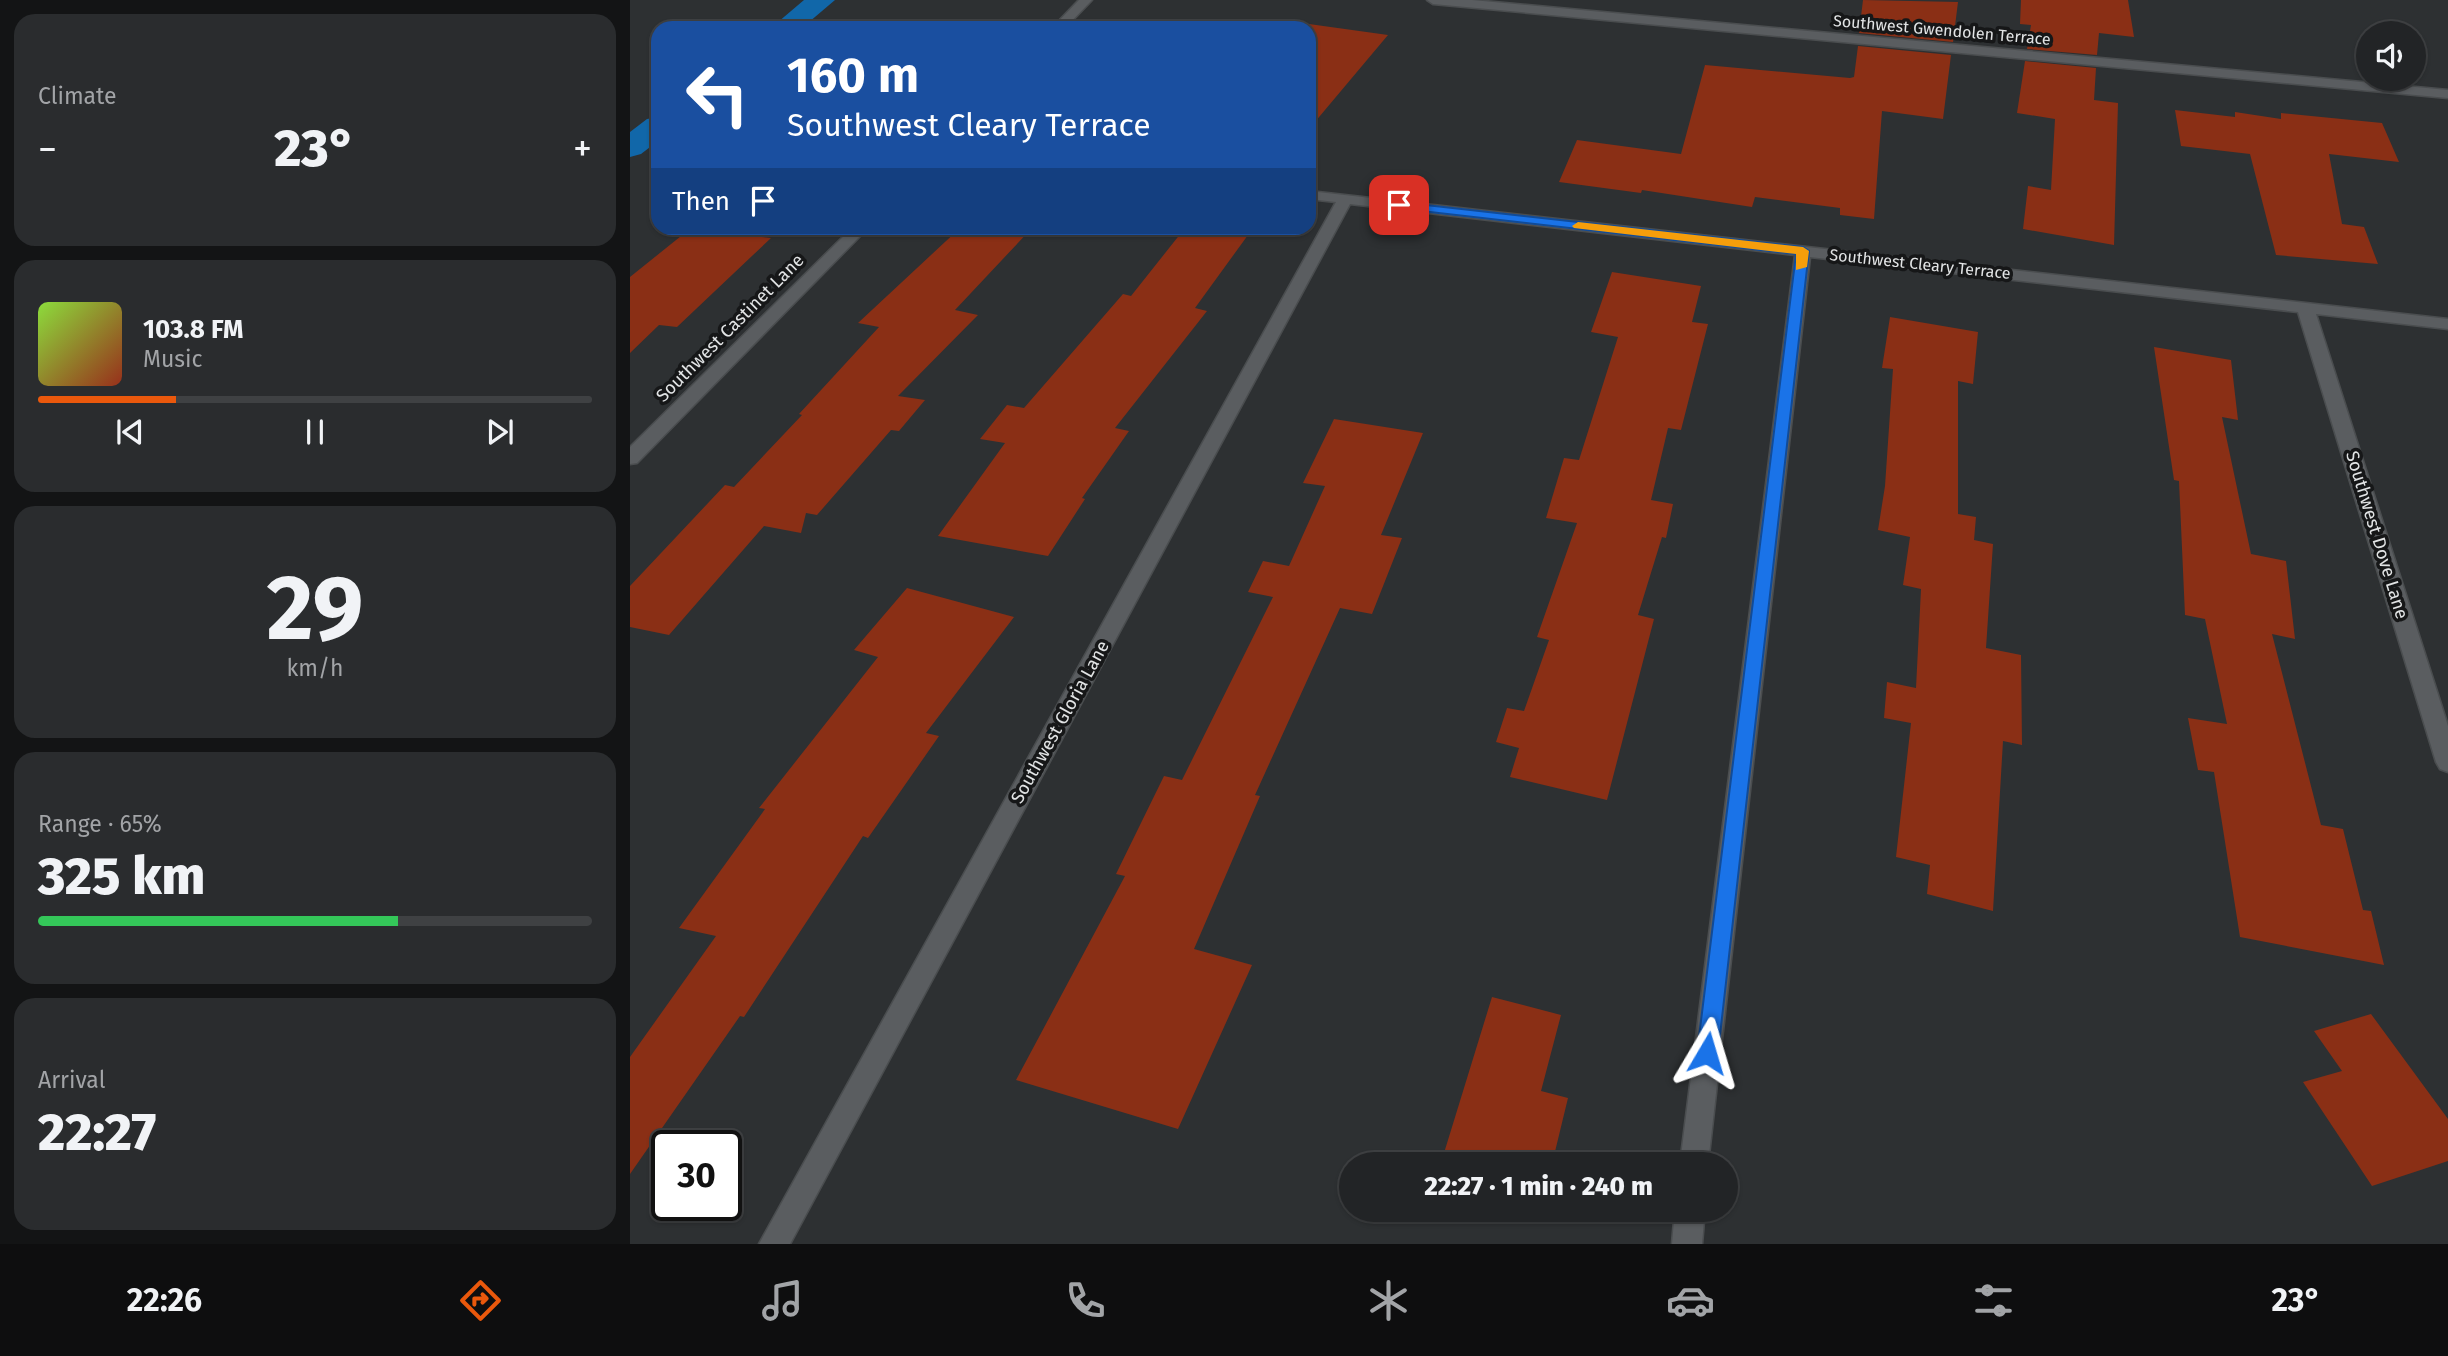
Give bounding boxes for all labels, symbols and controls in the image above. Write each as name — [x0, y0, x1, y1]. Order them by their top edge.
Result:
street label: Southwest Gwendolen Terrace — [1832, 11, 2052, 49]
map controls — [2356, 21, 2426, 91]
button: sound — [2356, 21, 2426, 91]
text: 160 m — [787, 46, 919, 105]
icon: left — [672, 49, 763, 140]
text: Climate — [38, 82, 117, 110]
text: Southwest Cleary Terrace — [787, 106, 1151, 144]
text: 23° — [274, 117, 356, 180]
text: − — [38, 126, 57, 172]
text: + — [573, 126, 592, 172]
pin — [1369, 175, 1429, 235]
icon: arrive — [744, 182, 782, 220]
text: Then — [672, 186, 730, 217]
icon: arrive — [1380, 186, 1418, 224]
street label: Southwest Cleary Terrace — [1829, 245, 2011, 283]
street label: Southwest Castinet Lane — [651, 249, 809, 407]
text: 103.8 FM — [143, 314, 243, 345]
text: Music — [143, 345, 203, 373]
icon: previous — [111, 413, 149, 451]
icon: pause — [296, 413, 334, 451]
icon: next — [481, 413, 519, 451]
street label: Southwest Dove Lane — [2341, 448, 2413, 622]
text: 29 — [266, 554, 364, 663]
street label: Southwest Gloria Lane — [1006, 637, 1114, 807]
text: km/h — [287, 654, 343, 682]
text: Range · 65% — [38, 810, 162, 838]
text: 325 km — [38, 845, 205, 908]
position arrow — [1670, 1016, 1744, 1090]
text: Arrival — [38, 1066, 105, 1094]
text: 22:27 — [38, 1101, 156, 1164]
speed limit sign: 30 — [651, 1130, 742, 1221]
text: 22:27 · 1 min · 240 m — [1424, 1171, 1653, 1202]
icon: directions — [456, 1276, 505, 1325]
icon: music — [758, 1276, 807, 1325]
icon: phone — [1061, 1276, 1110, 1325]
icon: climate — [1364, 1276, 1413, 1325]
icon: car — [1666, 1276, 1715, 1325]
icon: filters — [1969, 1276, 2018, 1325]
text: 22:26 — [127, 1281, 202, 1319]
text: 23° — [2271, 1281, 2321, 1319]

